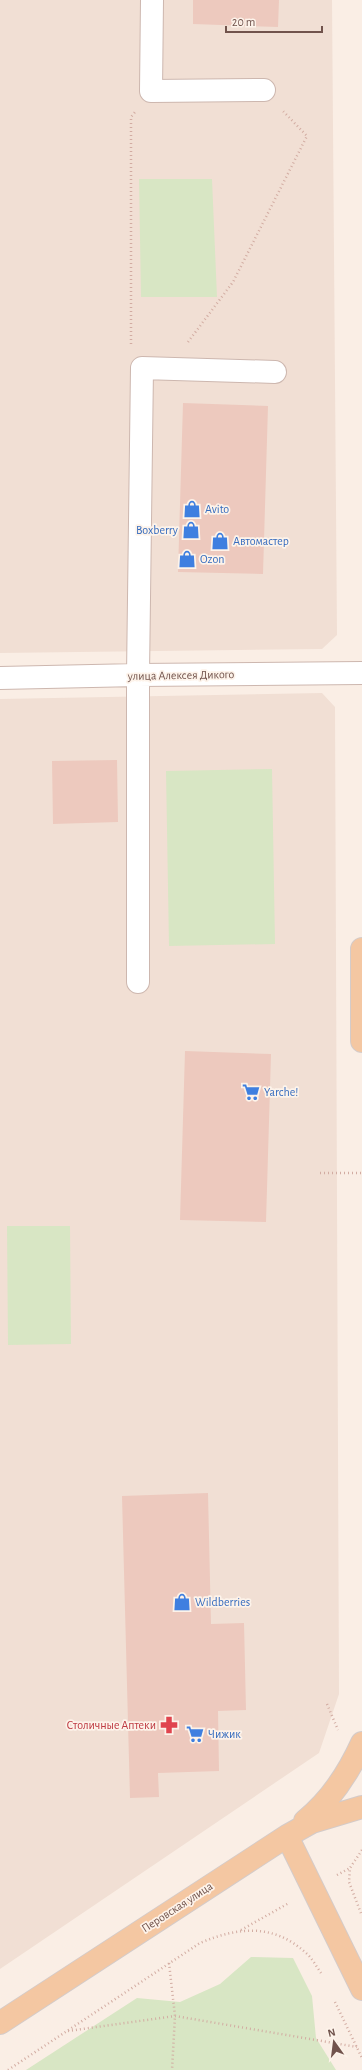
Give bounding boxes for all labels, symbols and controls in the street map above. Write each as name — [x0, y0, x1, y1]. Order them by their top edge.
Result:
scale bar — [226, 8, 322, 34]
text: 20 m — [232, 16, 255, 28]
shop icon: Avito — [182, 499, 202, 519]
place label: Avito — [205, 503, 229, 515]
shop icon: Boxberry — [181, 520, 201, 540]
place label: Boxberry — [136, 524, 178, 537]
shop icon: Автомастер — [210, 531, 230, 551]
place label: Автомастер — [233, 535, 289, 547]
shop icon: Ozon — [177, 549, 197, 569]
place label: Ozon — [200, 553, 224, 565]
street label: улица Алексея Дикого — [127, 668, 235, 683]
supermarket icon: Yarche! — [241, 1082, 261, 1102]
place label: Yarche! — [264, 1086, 298, 1098]
shop icon: Wildberries — [172, 1592, 192, 1612]
place label: Wildberries — [195, 1596, 250, 1608]
pharmacy icon: Столичные Аптеки — [159, 1715, 179, 1735]
place label: Столичные Аптеки — [67, 1719, 156, 1731]
supermarket icon: Чижик — [185, 1724, 205, 1744]
place label: Чижик — [208, 1728, 241, 1740]
street label: Перовская улица — [139, 1879, 216, 1935]
north arrow — [314, 2022, 354, 2062]
text: N — [327, 2027, 337, 2039]

